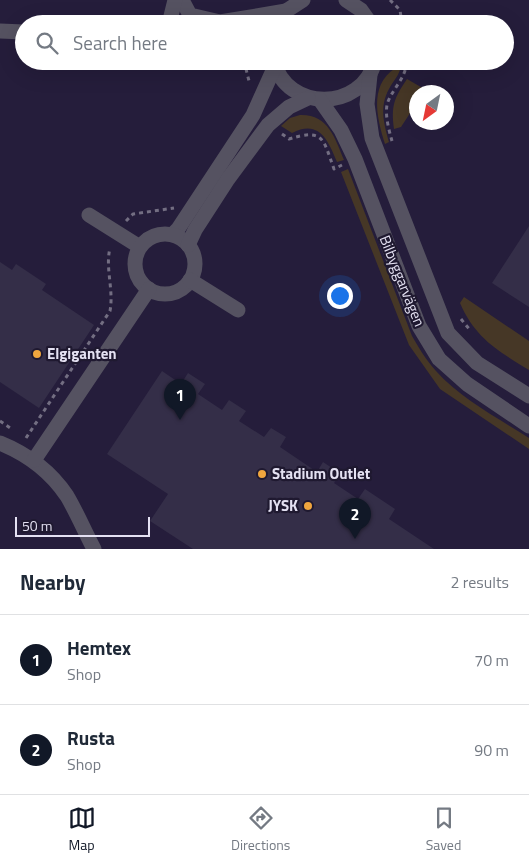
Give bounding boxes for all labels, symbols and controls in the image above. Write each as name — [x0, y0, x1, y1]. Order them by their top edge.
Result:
search box — [15, 15, 514, 70]
text: Search here — [73, 28, 167, 57]
icon: search — [33, 29, 61, 57]
north arrow — [409, 85, 454, 130]
street label: Bilbyggarvägen — [374, 232, 431, 330]
your location — [327, 283, 353, 309]
place label: Elgiganten — [47, 342, 117, 365]
marker: Elgiganten — [31, 348, 43, 360]
pin: 1 — [164, 379, 196, 420]
place label: Stadium Outlet — [272, 462, 371, 485]
marker: Stadium Outlet — [256, 468, 268, 480]
place label: JYSK — [268, 494, 298, 517]
pin: 2 — [339, 498, 371, 539]
marker: JYSK — [302, 500, 314, 512]
scale bar — [15, 514, 150, 537]
text: 50 m — [22, 515, 52, 536]
text: Nearby — [20, 566, 85, 598]
text: 2 results — [450, 570, 509, 594]
text: Hemtex — [67, 633, 131, 662]
text: 1 — [32, 648, 40, 672]
text: 70 m — [474, 648, 509, 672]
text: Shop — [67, 662, 101, 686]
text: Rusta — [67, 723, 115, 752]
text: 2 — [32, 738, 40, 762]
text: 90 m — [474, 738, 509, 762]
text: Shop — [67, 752, 101, 776]
tab: Map — [68, 804, 96, 855]
tab: Directions — [231, 804, 290, 855]
tab: Saved — [426, 804, 461, 855]

